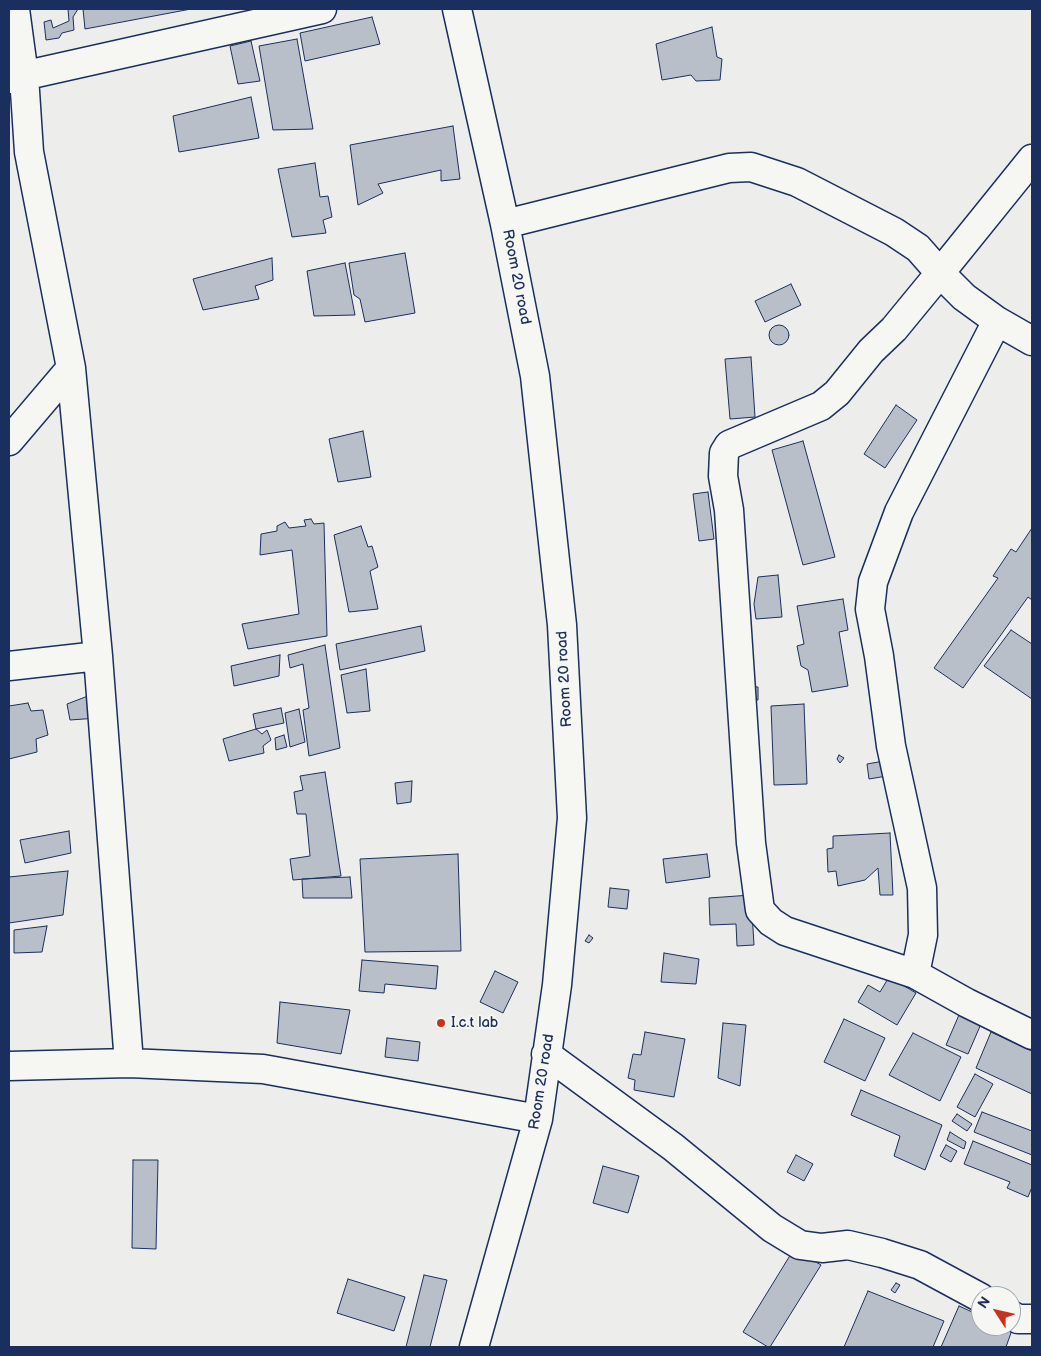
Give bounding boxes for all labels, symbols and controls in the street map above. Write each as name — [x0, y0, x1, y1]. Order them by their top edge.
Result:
street label: Room 20 road — [498, 228, 534, 326]
street label: Room 20 road — [553, 630, 577, 728]
place label: I.c.t lab — [451, 1014, 498, 1032]
marker: I.c.t lab — [435, 1017, 447, 1029]
street label: Room 20 road — [526, 1033, 558, 1131]
north arrow — [971, 1286, 1021, 1336]
text: N — [974, 1294, 994, 1312]

